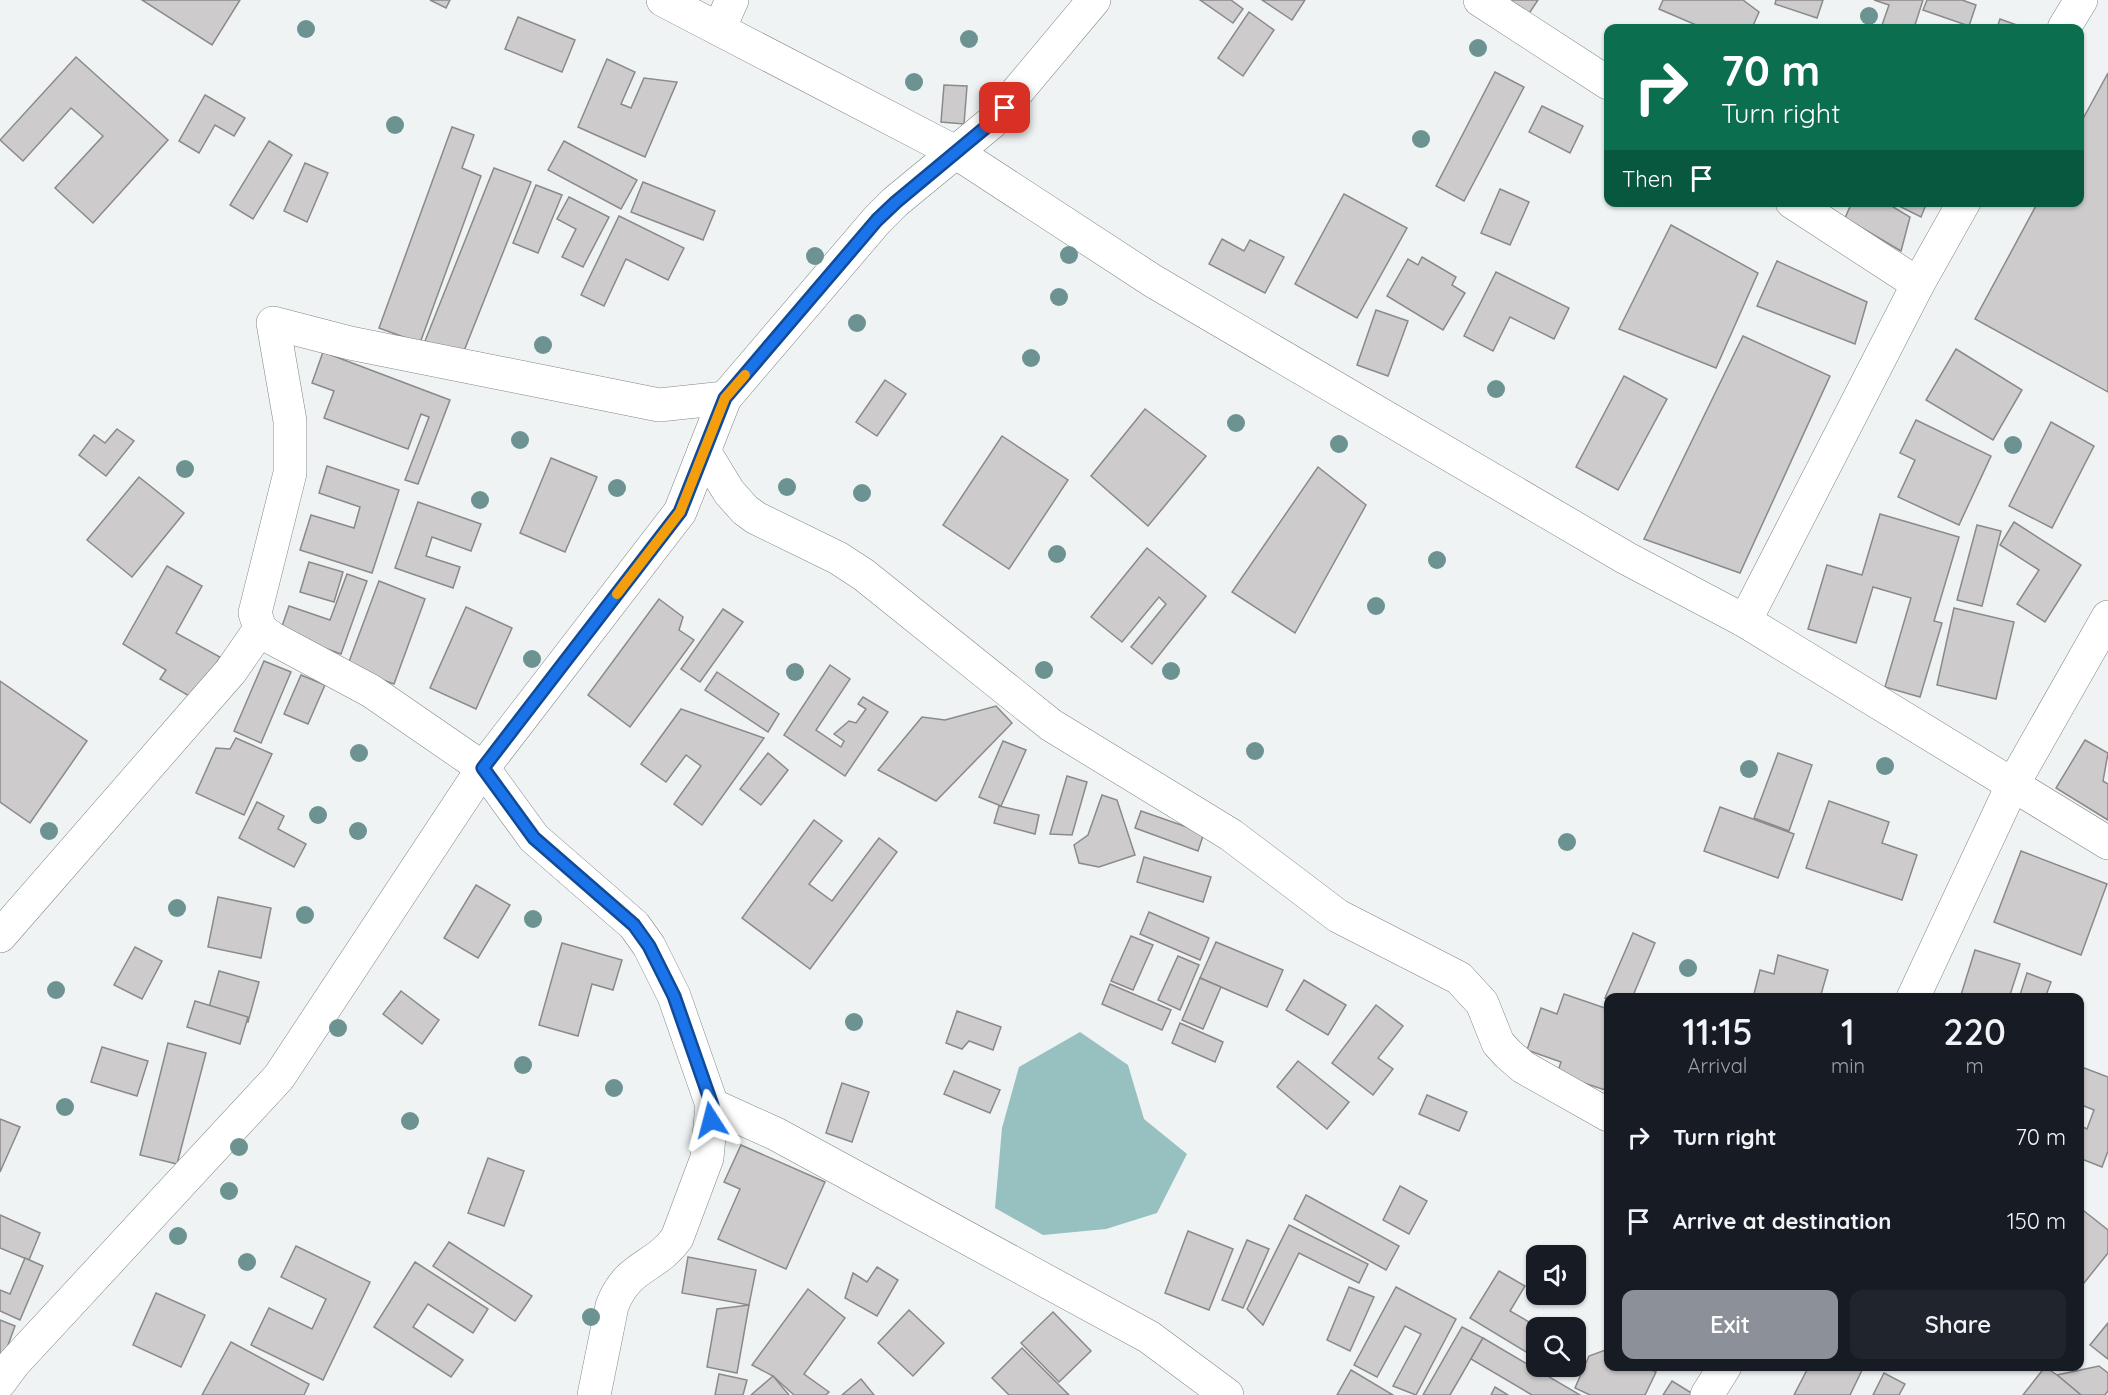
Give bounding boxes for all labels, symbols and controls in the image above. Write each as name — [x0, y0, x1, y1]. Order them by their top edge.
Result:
text: 70 m — [1721, 44, 1820, 97]
icon: right — [1622, 48, 1700, 126]
pin — [979, 82, 1030, 133]
icon: arrive — [988, 91, 1021, 124]
text: Turn right — [1721, 96, 1840, 130]
icon: arrive — [1685, 162, 1718, 195]
text: Then — [1622, 165, 1673, 193]
text: 11:15 — [1682, 1009, 1753, 1054]
text: 1 — [1841, 1009, 1855, 1054]
text: 220 — [1943, 1009, 2006, 1054]
text: Arrival — [1688, 1053, 1747, 1078]
text: min — [1831, 1053, 1865, 1078]
text: m — [1965, 1053, 1984, 1078]
position arrow — [679, 1088, 743, 1152]
icon: right — [1622, 1121, 1655, 1154]
text: Turn right — [1673, 1123, 1777, 1151]
text: 70 m — [2016, 1123, 2066, 1151]
icon: arrive — [1622, 1205, 1655, 1238]
text: Arrive at destination — [1673, 1207, 1891, 1235]
text: 150 m — [2007, 1207, 2066, 1235]
map controls — [1526, 1245, 1586, 1377]
button: sound — [1526, 1245, 1586, 1305]
button: Exit — [1622, 1290, 1838, 1359]
button: Share — [1850, 1290, 2066, 1359]
button: search — [1526, 1317, 1586, 1377]

